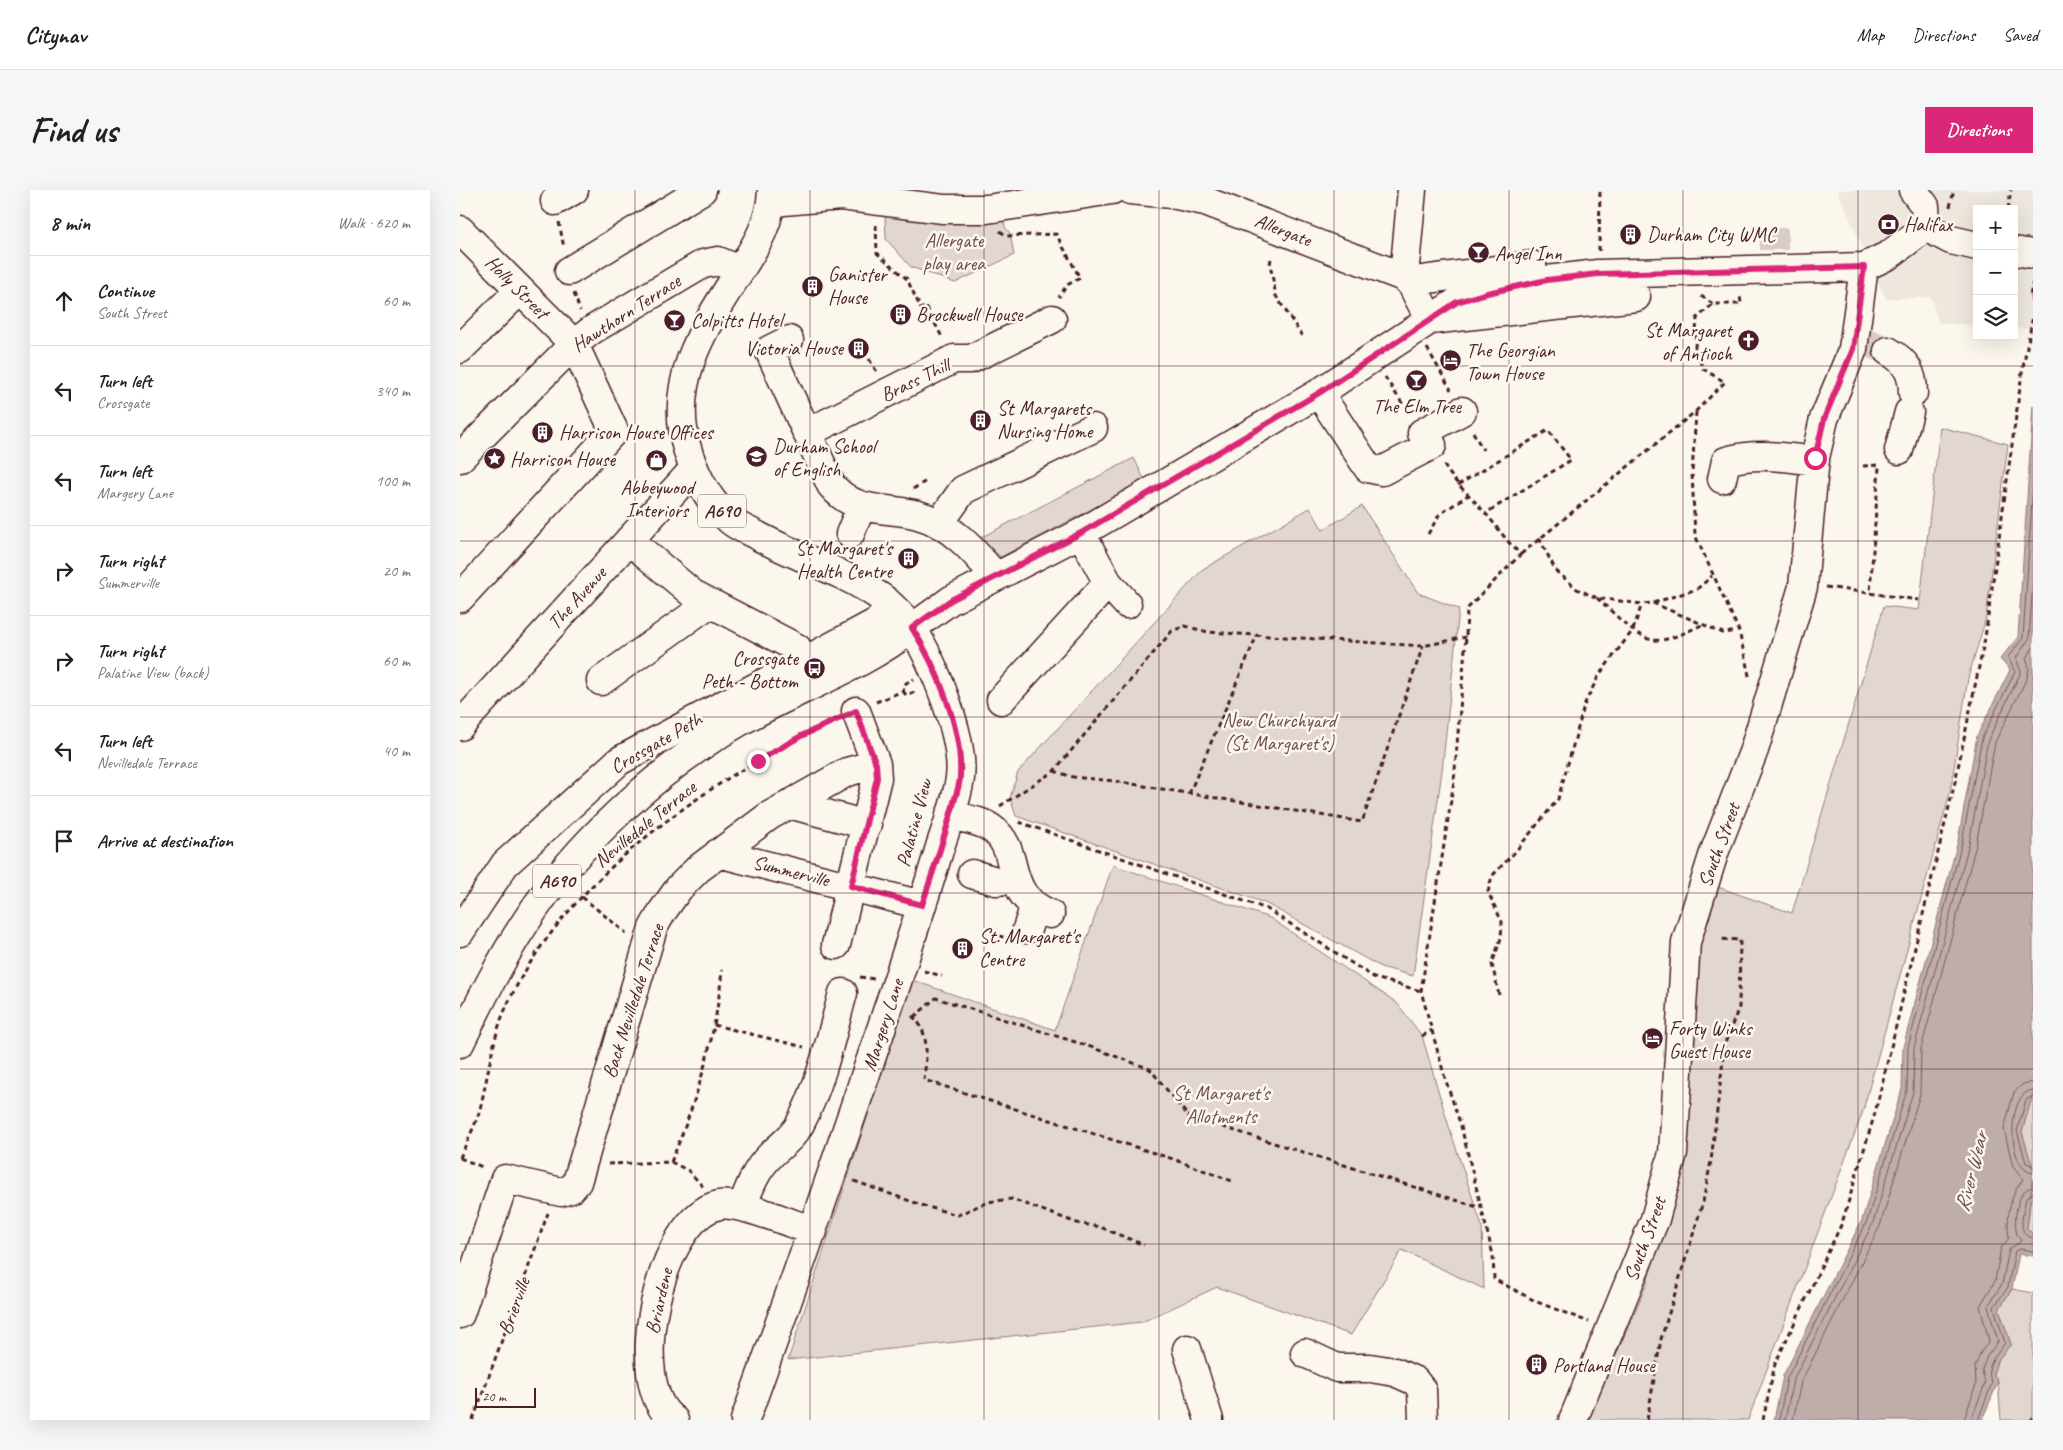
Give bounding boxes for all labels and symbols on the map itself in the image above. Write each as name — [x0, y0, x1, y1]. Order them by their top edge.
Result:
street label: Allergate — [1251, 208, 1316, 253]
bank icon: Halifax — [1876, 212, 1900, 236]
place label: Halifax — [1904, 212, 1954, 237]
building icon: Durham City WMC — [1619, 222, 1643, 246]
place label: Durham City WMC — [1647, 222, 1778, 247]
park label: Allergate play area — [923, 228, 986, 276]
bar icon: Angel Inn — [1467, 241, 1491, 265]
place label: Angel Inn — [1495, 241, 1563, 266]
street label: Holly Street — [480, 250, 556, 326]
place label: Ganister House — [828, 262, 888, 310]
street label: Hawthorn Terrace — [567, 268, 686, 358]
building icon: Ganister House — [800, 274, 824, 298]
building icon: Brockwell House — [888, 302, 912, 326]
place label: Brockwell House — [916, 302, 1024, 327]
bar icon: Colpitts Hotel — [663, 308, 687, 332]
place label: Colpitts Hotel — [691, 308, 786, 333]
place label: St Margaret of Antioch — [1645, 318, 1734, 366]
church icon: St Margaret of Antioch — [1736, 329, 1760, 353]
place label: Victoria House — [745, 336, 844, 361]
building icon: Victoria House — [847, 336, 871, 360]
place label: The Georgian Town House — [1466, 338, 1556, 386]
hotel icon: The Georgian Town House — [1438, 349, 1462, 373]
street label: Brass Thill — [876, 351, 957, 407]
bar icon: The Elm Tree — [1405, 368, 1429, 392]
place label: The Elm Tree — [1373, 394, 1462, 419]
place label: St Margarets Nursing Home — [997, 396, 1094, 444]
building icon: St Margarets Nursing Home — [969, 408, 993, 432]
building icon: Harrison House Offices — [531, 420, 555, 444]
place label: Harrison House Offices — [559, 420, 715, 445]
place label: Durham School of English — [773, 434, 879, 482]
school or university icon: Durham School of English — [745, 445, 769, 469]
place icon: Harrison House — [482, 447, 506, 471]
place label: Harrison House — [510, 447, 616, 472]
route start — [1804, 447, 1827, 470]
shop icon: Abbeywood Interiors — [645, 449, 669, 473]
place label: Abbeywood Interiors — [620, 475, 697, 523]
road number: A690 — [698, 494, 746, 528]
place label: St Margaret's Health Centre — [795, 536, 894, 584]
building icon: St Margaret's Health Centre — [896, 547, 920, 571]
street label: The Avenue — [542, 560, 613, 635]
place label: Crossgate Peth - Bottom — [702, 646, 799, 694]
bus stop icon: Crossgate Peth - Bottom — [802, 657, 826, 681]
street label: Crossgate Peth — [606, 706, 708, 779]
park label: New Churchyard (St Margaret's) — [1222, 708, 1339, 756]
route end — [747, 750, 770, 773]
street label: Nevilledale Terrace — [589, 774, 702, 873]
street label: Palatine View — [890, 775, 938, 870]
street label: South Street — [1692, 797, 1747, 890]
street label: Summerville — [750, 849, 833, 893]
road number: A690 — [533, 864, 581, 898]
street label: Back Nevilledale Terrace — [596, 919, 670, 1081]
place label: St. Margaret's Centre — [979, 924, 1082, 972]
building icon: St. Margaret's Centre — [951, 936, 975, 960]
street label: Margery Lane — [856, 975, 910, 1074]
place label: Forty Winks Guest House — [1669, 1016, 1754, 1064]
hotel icon: Forty Winks Guest House — [1641, 1027, 1665, 1051]
park label: St Margaret's Allotments — [1173, 1081, 1271, 1129]
water label: River Wear — [1949, 1126, 1994, 1214]
street label: South Street — [1618, 1191, 1673, 1284]
street label: Briardene — [639, 1264, 679, 1336]
street label: Brierville — [492, 1273, 536, 1338]
building icon: Portland House — [1525, 1353, 1549, 1377]
place label: Portland House — [1553, 1353, 1656, 1378]
scale bar — [475, 1385, 536, 1408]

